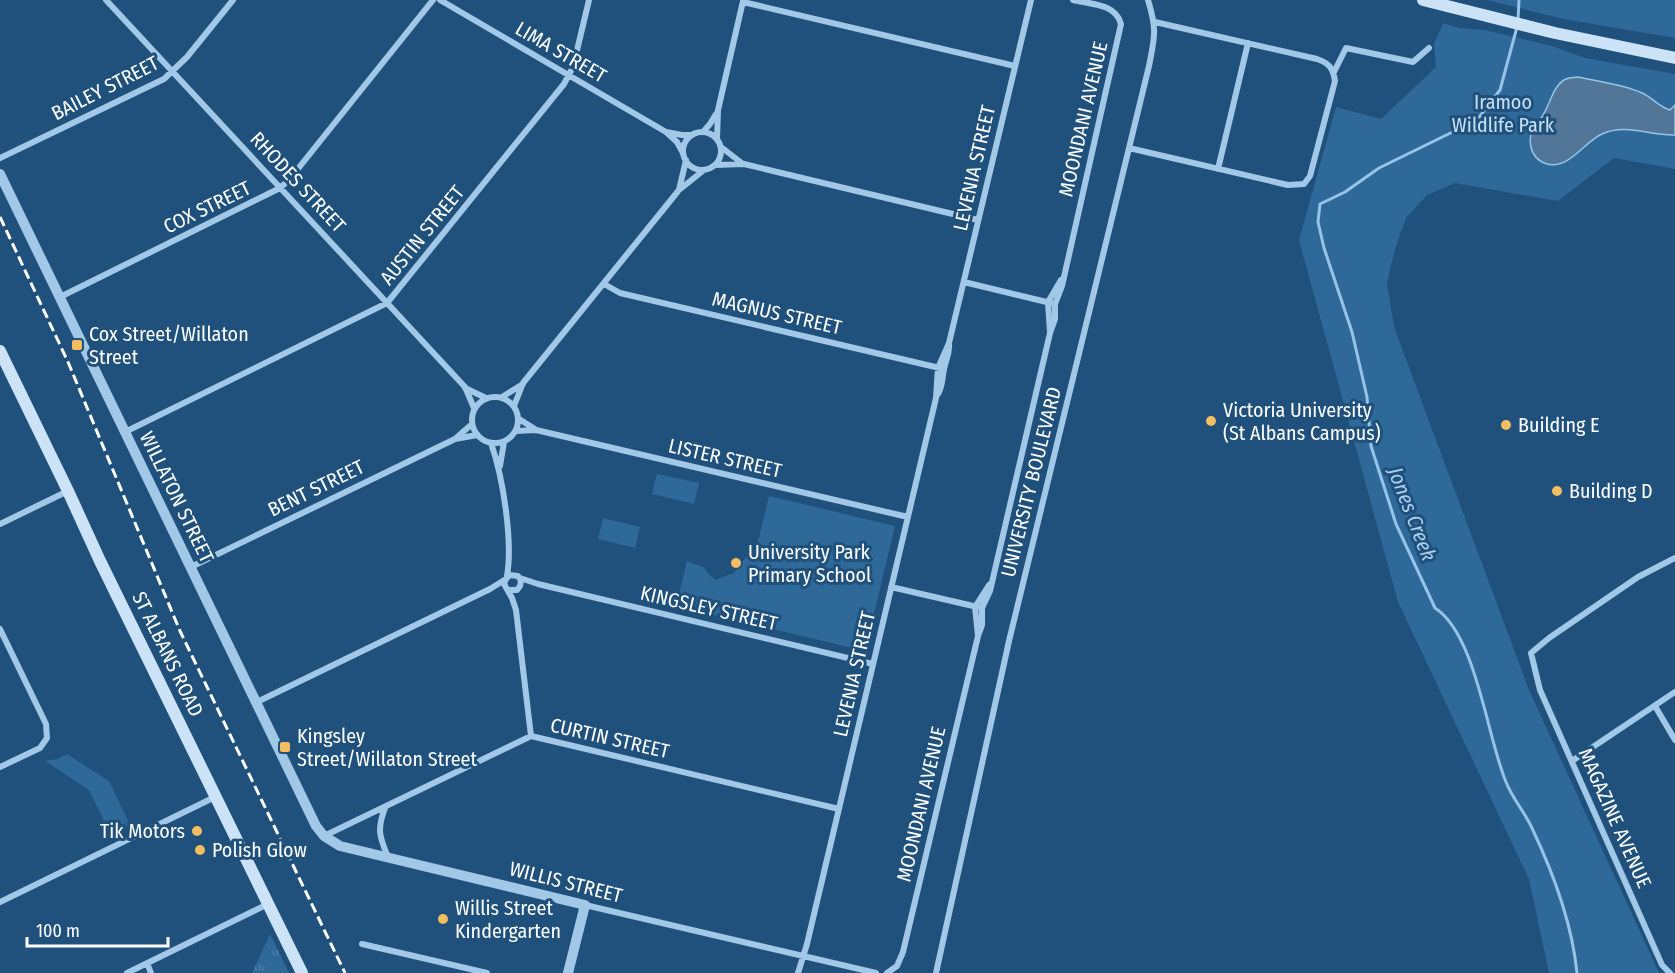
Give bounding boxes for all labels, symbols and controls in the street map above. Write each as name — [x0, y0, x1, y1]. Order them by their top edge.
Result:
street label: LIMA STREET — [511, 16, 611, 88]
street label: MOONDANI AVENUE — [1053, 39, 1113, 199]
street label: BAILEY STREET — [47, 50, 163, 125]
park label: Iramoo Wildlife Park — [1452, 90, 1555, 137]
street label: LEVENIA STREET — [948, 102, 1000, 233]
street label: RHODES STREET — [245, 127, 351, 238]
street label: COX STREET — [159, 175, 255, 238]
street label: AUSTIN STREET — [375, 180, 470, 289]
street label: MAGNUS STREET — [710, 286, 845, 340]
place label: Cox Street/Willaton Street — [89, 322, 249, 369]
marker: Cox Street/Willaton Street — [70, 338, 84, 352]
street label: UNIVERSITY BOULEVARD — [996, 385, 1066, 579]
place label: Victoria University (St Albans Campus) — [1223, 398, 1381, 445]
place label: Building E — [1518, 413, 1599, 437]
marker: Victoria University (St Albans Campus) — [1204, 414, 1218, 428]
marker: Building E — [1499, 418, 1513, 432]
street label: WILLATON STREET — [135, 427, 219, 567]
street label: LISTER STREET — [666, 433, 785, 483]
street label: BENT STREET — [264, 454, 369, 522]
water label: Jones Creek — [1382, 462, 1442, 565]
place label: Building D — [1569, 479, 1653, 503]
marker: Building D — [1550, 484, 1564, 498]
place label: University Park Primary School — [748, 540, 871, 587]
marker: University Park Primary School — [729, 556, 743, 570]
street label: KINGSLEY STREET — [638, 581, 781, 636]
street label: ST ALBANS ROAD — [127, 588, 209, 720]
street label: LEVENIA STREET — [828, 608, 880, 739]
street label: CURTIN STREET — [548, 713, 672, 763]
place label: Kingsley Street/Willaton Street — [297, 724, 477, 771]
street label: MOONDANI AVENUE — [891, 724, 951, 884]
marker: Kingsley Street/Willaton Street — [278, 740, 292, 754]
street label: MAGAZINE AVENUE — [1573, 744, 1657, 892]
place label: Tik Motors — [100, 819, 185, 843]
marker: Tik Motors — [190, 824, 204, 838]
place label: Polish Glow — [212, 838, 307, 862]
marker: Polish Glow — [193, 843, 207, 857]
street label: WILLIS STREET — [507, 856, 626, 908]
place label: Willis Street Kindergarten — [455, 896, 561, 943]
scale bar — [27, 910, 168, 948]
marker: Willis Street Kindergarten — [436, 912, 450, 926]
text: 100 m — [36, 920, 80, 942]

